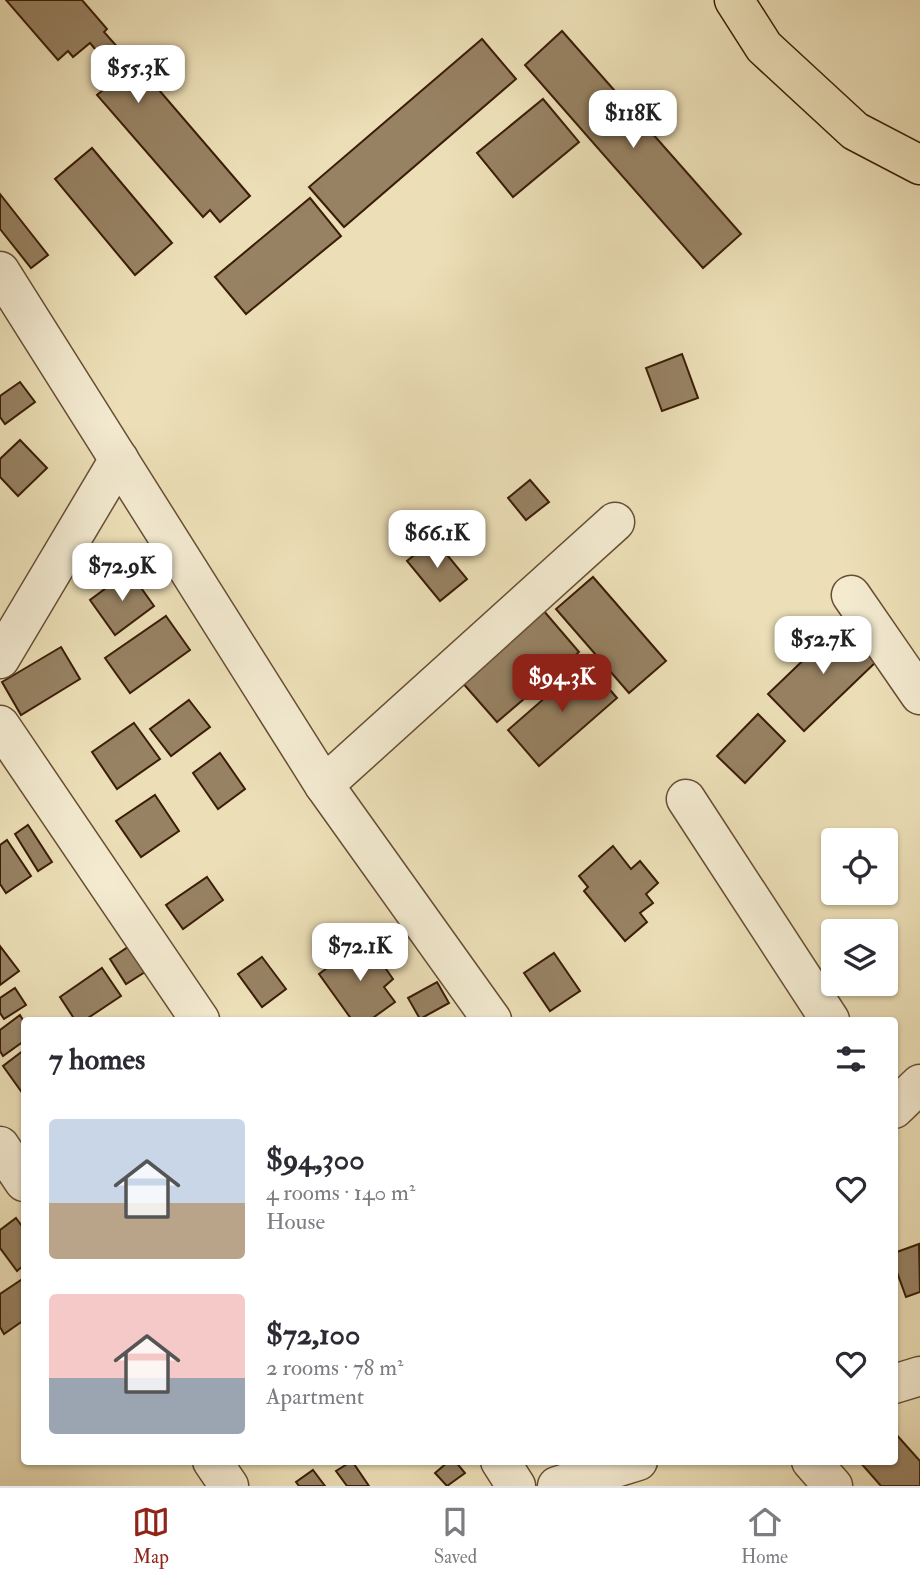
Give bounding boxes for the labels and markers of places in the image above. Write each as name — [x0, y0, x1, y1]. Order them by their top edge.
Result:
pin: $55.3K — [81, 46, 195, 105]
pin: $118K — [584, 90, 682, 150]
pin: $66.1K — [380, 510, 494, 570]
pin: $72.9K — [65, 544, 179, 603]
pin: $52.7K — [766, 616, 880, 676]
pin: $94.3K — [505, 654, 619, 714]
pin: $72.1K — [303, 923, 417, 983]

